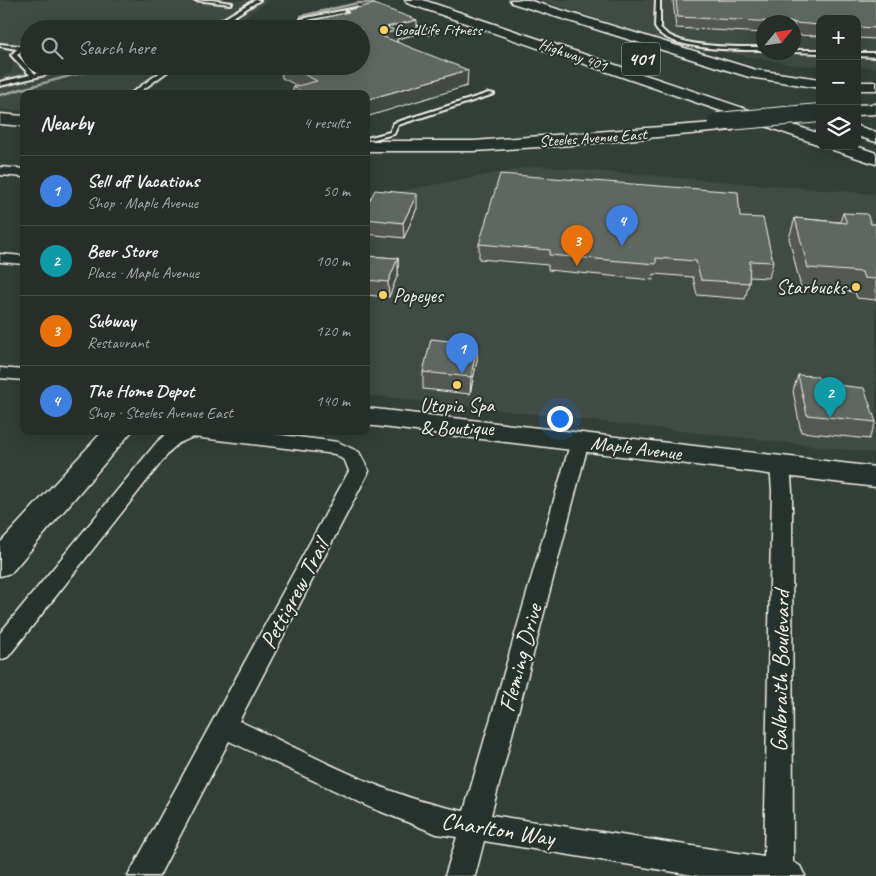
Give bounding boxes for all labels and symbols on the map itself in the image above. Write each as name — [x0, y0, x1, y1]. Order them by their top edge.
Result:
north arrow — [756, 15, 801, 60]
place label: GoodLife Fitness — [394, 20, 484, 40]
marker: GoodLife Fitness — [378, 24, 390, 36]
street label: Highway 401 — [536, 34, 610, 76]
road number: 401 — [622, 42, 660, 76]
street label: Steeles Avenue East — [538, 124, 649, 152]
pin: 4 — [606, 205, 638, 246]
pin: 3 — [561, 225, 593, 266]
place label: Starbucks — [776, 275, 848, 300]
marker: Starbucks — [850, 281, 862, 293]
place label: Popeyes — [393, 283, 445, 308]
marker: Popeyes — [377, 289, 389, 301]
pin: 1 — [446, 333, 478, 374]
pin: 2 — [814, 377, 846, 418]
marker: Utopia Spa & Boutique — [451, 379, 463, 391]
place label: Utopia Spa & Boutique — [420, 393, 496, 441]
your location — [547, 406, 573, 432]
street label: Maple Avenue — [589, 430, 684, 466]
street label: Pettigrew Trail — [253, 531, 337, 654]
street label: Galbraith Boulevard — [764, 586, 796, 752]
street label: Fleming Drive — [491, 599, 549, 715]
street label: Charlton Way — [439, 805, 558, 853]

